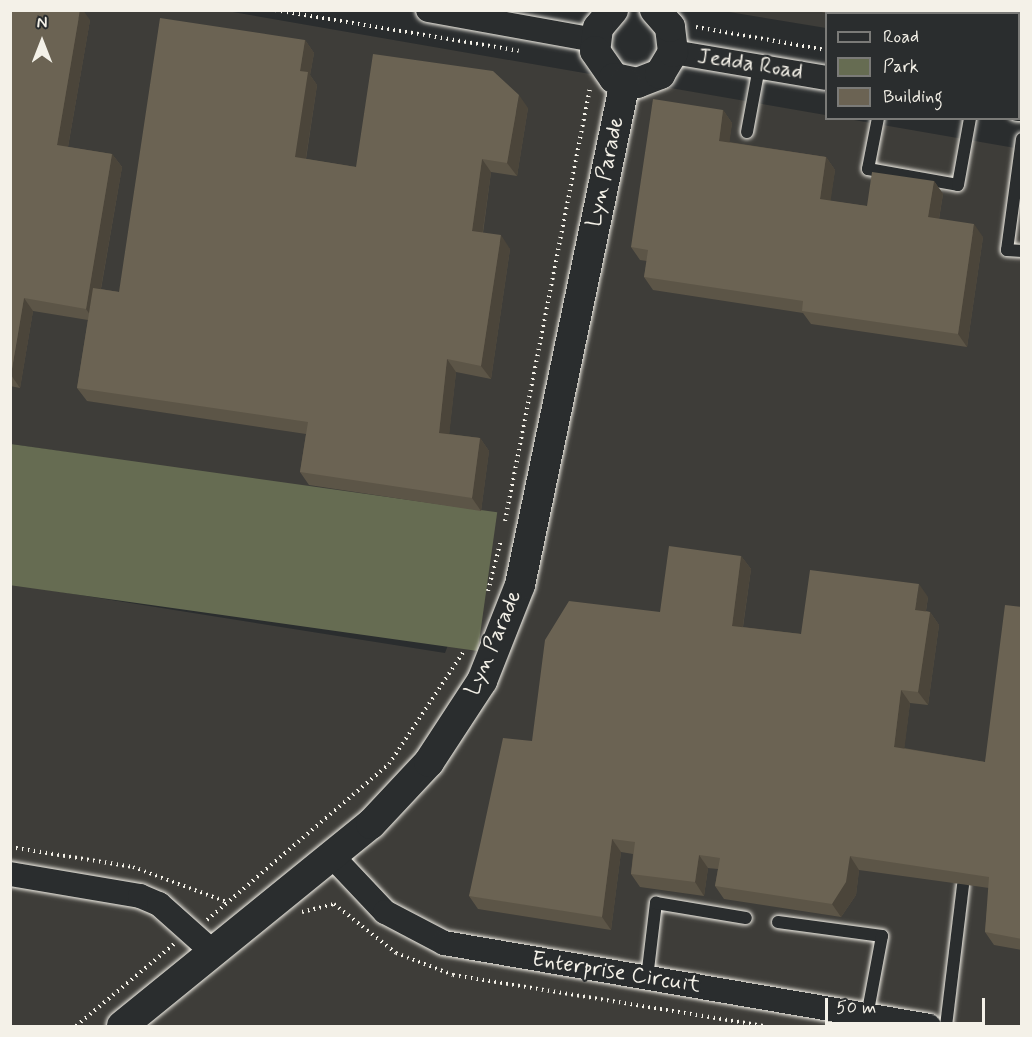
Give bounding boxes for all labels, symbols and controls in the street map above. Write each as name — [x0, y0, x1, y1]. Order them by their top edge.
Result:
north arrow — [12, 12, 72, 72]
legend — [825, 12, 1020, 120]
text: N — [37, 13, 47, 34]
text: Road — [883, 25, 919, 49]
street label: Jedda Road — [695, 44, 805, 86]
text: Park — [883, 55, 919, 79]
text: Building — [883, 85, 943, 109]
street label: Lyn Parade — [581, 115, 631, 229]
street label: Lyn Parade — [460, 586, 528, 700]
street label: Enterprise Circuit — [532, 947, 700, 999]
scale bar — [828, 986, 988, 1024]
text: 50 m — [836, 996, 876, 1020]

